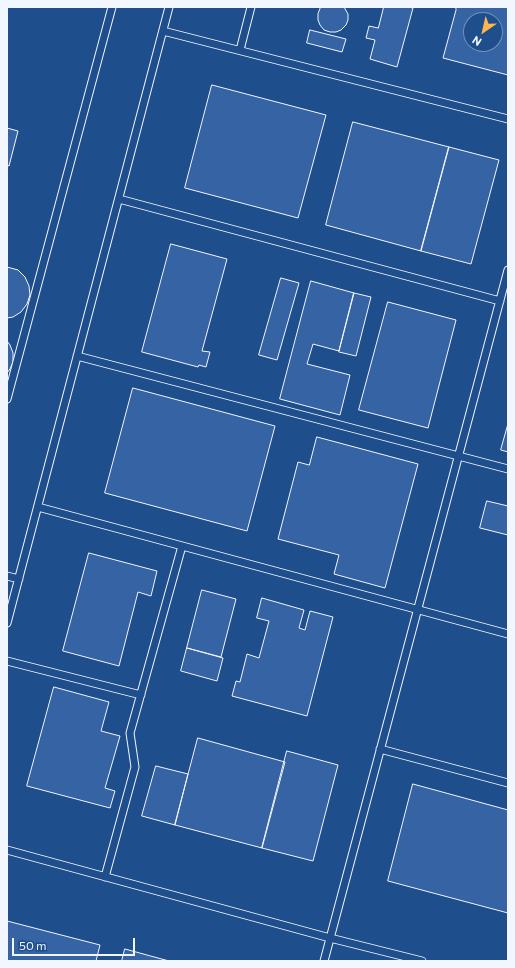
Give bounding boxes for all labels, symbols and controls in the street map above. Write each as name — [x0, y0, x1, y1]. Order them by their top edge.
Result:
north arrow — [463, 12, 503, 52]
text: N — [470, 34, 484, 49]
scale bar — [14, 930, 137, 956]
text: 50 m — [19, 938, 47, 952]

